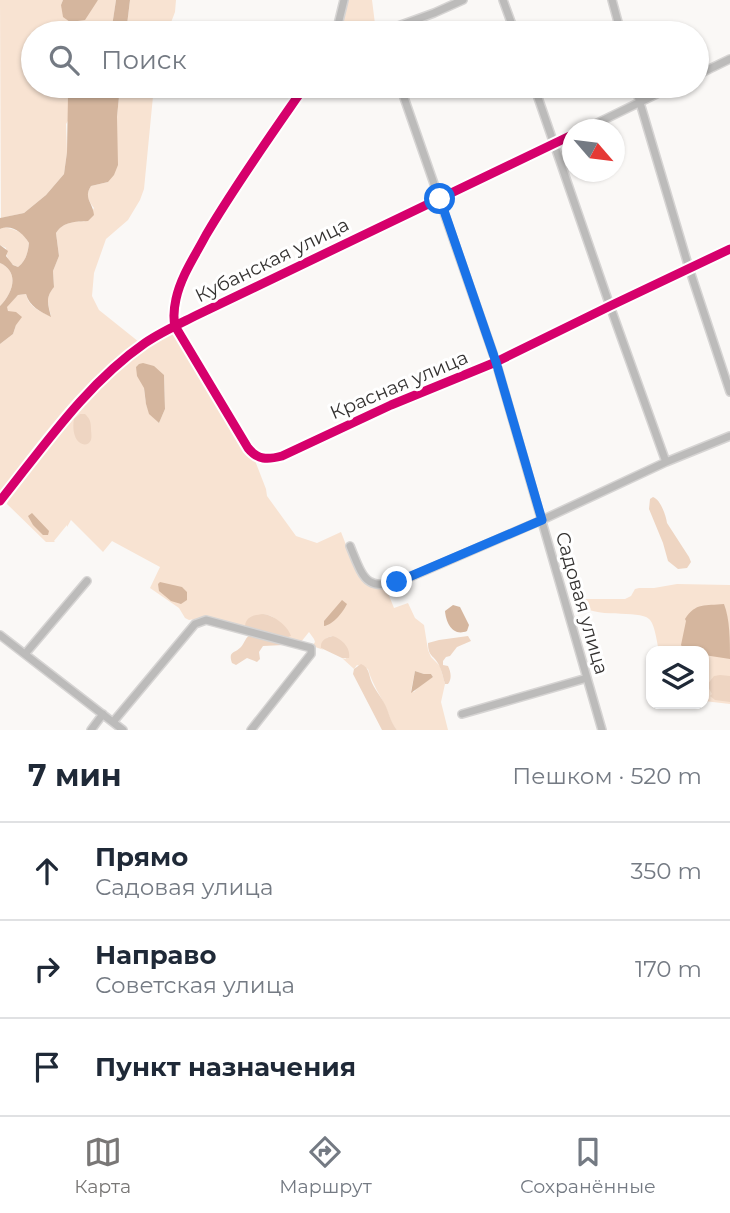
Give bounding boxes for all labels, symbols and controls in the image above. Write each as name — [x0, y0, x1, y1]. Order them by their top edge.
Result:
search box — [21, 21, 709, 98]
icon: search — [45, 41, 83, 79]
text: Поиск — [101, 44, 187, 76]
north arrow — [562, 119, 625, 182]
route start — [424, 183, 455, 214]
street label: Кубанская улица — [191, 213, 353, 307]
street label: Красная улица — [327, 346, 471, 424]
street label: Садовая улица — [551, 529, 613, 677]
route end — [381, 566, 412, 597]
map controls — [646, 646, 709, 709]
button: layers — [646, 646, 709, 709]
text: 7 мин — [28, 757, 122, 794]
text: Пешком · 520 m — [512, 762, 702, 790]
text: Прямо — [95, 841, 188, 873]
icon: ahead — [28, 852, 66, 890]
text: 350 m — [631, 857, 702, 885]
text: Садовая улица — [95, 873, 273, 901]
text: Направо — [95, 939, 216, 971]
icon: right — [28, 950, 66, 988]
text: 170 m — [635, 955, 702, 983]
text: Советская улица — [95, 971, 295, 999]
icon: arrive — [28, 1048, 66, 1086]
text: Пункт назначения — [95, 1051, 356, 1083]
tab: Карта — [74, 1133, 131, 1198]
tab: Маршрут — [279, 1133, 372, 1198]
tab: Сохранённые — [520, 1133, 656, 1198]

